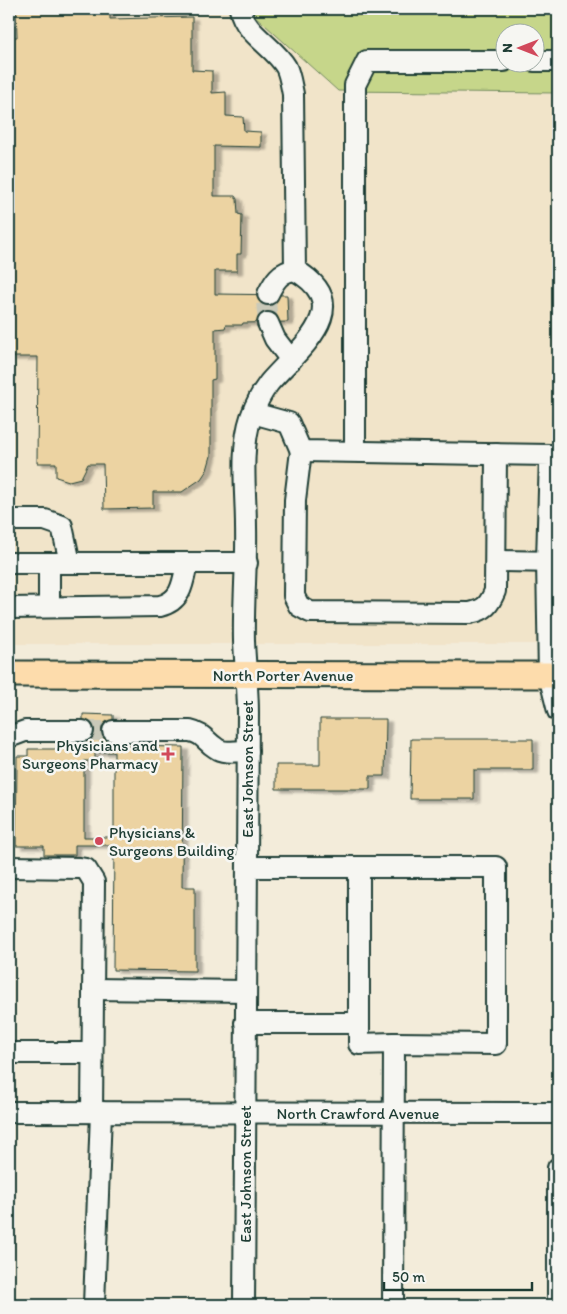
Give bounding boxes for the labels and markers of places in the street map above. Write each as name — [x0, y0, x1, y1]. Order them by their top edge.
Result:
place label: Physicians and Surgeons Pharmacy — [22, 736, 158, 773]
marker: Physicians and Surgeons Pharmacy — [162, 748, 174, 760]
place label: Physicians & Surgeons Building — [109, 823, 235, 860]
marker: Physicians & Surgeons Building — [93, 835, 105, 847]

